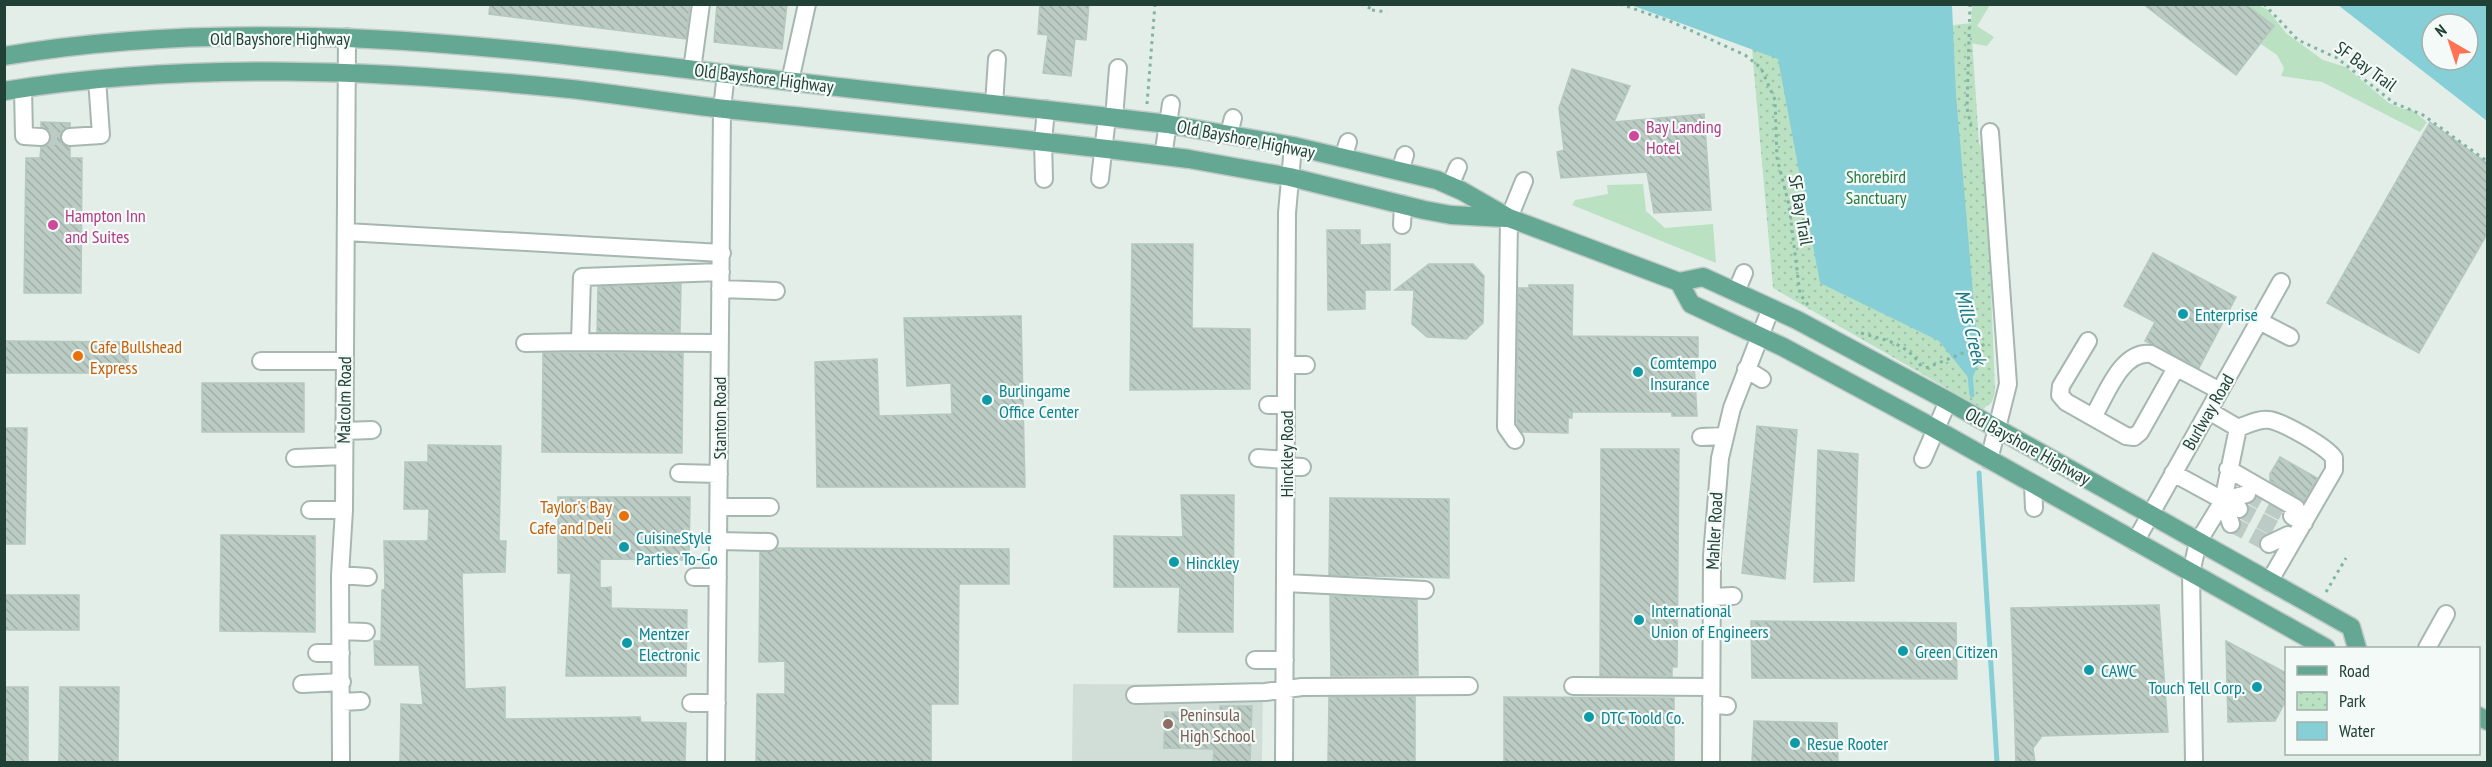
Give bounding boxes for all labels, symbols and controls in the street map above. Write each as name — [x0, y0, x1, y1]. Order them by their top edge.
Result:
north arrow — [2420, 12, 2480, 72]
text: N — [2431, 20, 2450, 41]
street label: Old Bayshore Highway — [210, 27, 350, 50]
street label: SF Bay Trail — [2331, 36, 2402, 97]
street label: Old Bayshore Highway — [693, 58, 835, 98]
street label: Old Bayshore Highway — [1175, 114, 1317, 164]
place label: Bay Landing Hotel — [1646, 115, 1721, 159]
marker: Bay Landing Hotel — [1627, 129, 1641, 143]
park label: Shorebird Sanctuary — [1846, 165, 1907, 209]
street label: SF Bay Trail — [1784, 173, 1819, 248]
place label: Hampton Inn and Suites — [65, 204, 146, 248]
marker: Hampton Inn and Suites — [46, 218, 60, 232]
water label: Mills Creek — [1949, 287, 1993, 369]
place label: Enterprise — [2195, 303, 2258, 326]
marker: Enterprise — [2176, 307, 2190, 321]
place label: Cafe Bullshead Express — [90, 335, 182, 379]
marker: Cafe Bullshead Express — [71, 349, 85, 363]
place label: Comtempo Insurance — [1650, 351, 1717, 395]
street label: Malcolm Road — [332, 356, 356, 444]
marker: Comtempo Insurance — [1631, 365, 1645, 379]
street label: Burlway Road — [2177, 370, 2239, 454]
street label: Stanton Road — [708, 377, 731, 459]
place label: Burlingame Office Center — [999, 379, 1079, 423]
marker: Burlingame Office Center — [980, 393, 994, 407]
street label: Old Bayshore Highway — [1961, 402, 2095, 490]
street label: Hinckley Road — [1275, 411, 1298, 497]
street label: Mahler Road — [1700, 492, 1728, 570]
place label: Taylor's Bay Cafe and Deli — [529, 495, 612, 539]
marker: Taylor's Bay Cafe and Deli — [617, 509, 631, 523]
place label: CuisineStyle Parties To-Go — [636, 526, 718, 570]
marker: CuisineStyle Parties To-Go — [617, 540, 631, 554]
place label: Hinckley — [1186, 551, 1239, 574]
marker: Hinckley — [1167, 555, 1181, 569]
place label: International Union of Engineers — [1651, 599, 1769, 643]
marker: International Union of Engineers — [1632, 613, 1646, 627]
place label: Mentzer Electronic — [639, 622, 701, 666]
marker: Mentzer Electronic — [620, 636, 634, 650]
place label: Green Citizen — [1915, 640, 1998, 663]
marker: Green Citizen — [1896, 644, 1910, 658]
legend — [2285, 647, 2480, 755]
place label: CAWC — [2101, 659, 2137, 682]
text: Road — [2339, 659, 2370, 682]
marker: CAWC — [2082, 663, 2096, 677]
place label: Touch Tell Corp. — [2148, 676, 2245, 699]
marker: Touch Tell Corp. — [2250, 680, 2264, 694]
text: Park — [2339, 689, 2366, 712]
place label: Peninsula High School — [1180, 703, 1256, 747]
place label: DTC Toold Co. — [1601, 706, 1684, 729]
marker: DTC Toold Co. — [1582, 710, 1596, 724]
marker: Peninsula High School — [1161, 717, 1175, 731]
text: Water — [2339, 719, 2375, 742]
place label: Resue Rooter — [1807, 732, 1888, 755]
marker: Resue Rooter — [1788, 736, 1802, 750]

